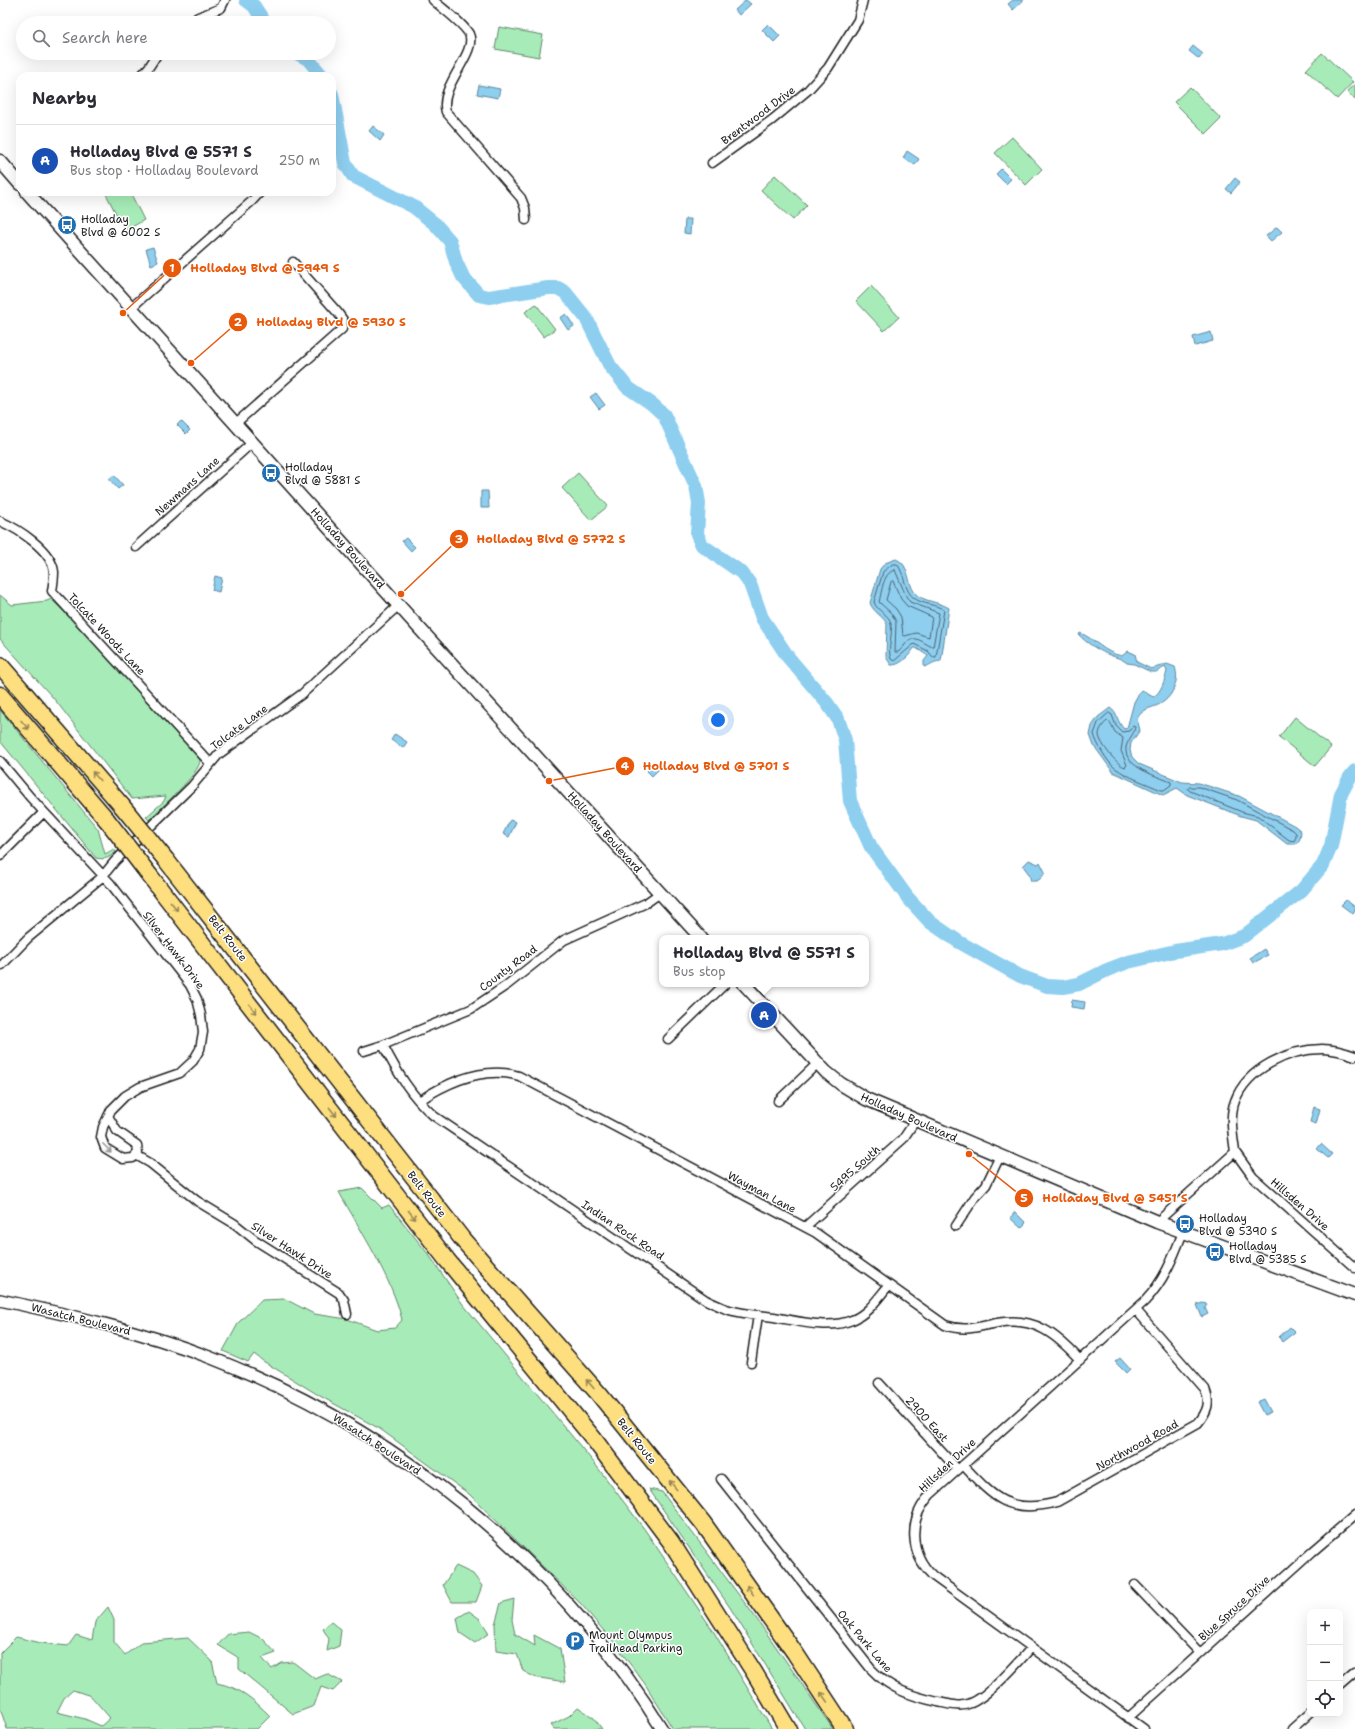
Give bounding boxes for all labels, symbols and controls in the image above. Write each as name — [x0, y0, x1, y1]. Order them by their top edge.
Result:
search box — [16, 16, 336, 60]
icon: search — [30, 27, 52, 49]
text: Search here — [62, 28, 148, 48]
street label: Brentwood Drive — [718, 83, 798, 148]
text: Nearby — [32, 87, 97, 109]
text: Holladay Blvd @ 5571 S — [70, 142, 252, 162]
text: A — [40, 152, 50, 169]
text: 250 m — [279, 152, 320, 169]
text: Bus stop · Holladay Boulevard — [70, 162, 258, 179]
place label: Holladay Blvd @ 6002 S — [81, 212, 160, 240]
bus stop icon: Holladay Blvd @ 6002 S — [56, 214, 78, 236]
callout: Holladay Blvd @ 5949 S — [162, 256, 347, 280]
text: 1 — [169, 260, 175, 276]
text: Holladay Blvd @ 5949 S — [190, 260, 340, 276]
callout: Holladay Blvd @ 5930 S — [228, 310, 413, 334]
text: 2 — [234, 314, 243, 330]
text: Holladay Blvd @ 5930 S — [256, 314, 406, 330]
street label: Newmans Lane — [152, 453, 223, 519]
place label: Holladay Blvd @ 5881 S — [285, 460, 360, 488]
bus stop icon: Holladay Blvd @ 5881 S — [260, 462, 282, 484]
street label: Holladay Boulevard — [307, 505, 388, 592]
callout: Holladay Blvd @ 5772 S — [449, 527, 634, 551]
text: 3 — [455, 531, 463, 547]
text: Holladay Blvd @ 5772 S — [477, 531, 626, 547]
street label: Tolcate Woods Lane — [65, 590, 149, 679]
street label: Tolcate Lane — [208, 701, 271, 754]
your location — [708, 710, 728, 730]
one-way arrow — [21, 720, 30, 730]
callout: Holladay Blvd @ 5701 S — [615, 754, 797, 778]
text: 4 — [621, 758, 630, 774]
text: Holladay Blvd @ 5701 S — [643, 758, 789, 774]
one-way arrow — [92, 771, 101, 782]
street label: Holladay Boulevard — [564, 789, 645, 876]
one-way arrow — [170, 901, 178, 912]
street label: Silver Hawk Drive — [139, 908, 208, 992]
street label: Belt Route — [205, 912, 251, 965]
popup — [659, 935, 869, 987]
street label: County Road — [476, 942, 540, 995]
text: Holladay Blvd @ 5571 S — [673, 943, 855, 963]
text: Bus stop — [673, 963, 726, 980]
pin: A — [751, 1000, 777, 1030]
one-way arrow — [249, 1004, 258, 1015]
street label: Holladay Boulevard — [858, 1089, 960, 1146]
one-way arrow — [328, 1107, 337, 1118]
one-way arrow — [101, 1142, 111, 1152]
street label: 5495 South — [827, 1142, 884, 1195]
street label: Belt Route — [404, 1168, 450, 1221]
street label: Wayman Lane — [725, 1168, 799, 1217]
street label: Hillsden Drive — [1267, 1175, 1332, 1234]
callout: Holladay Blvd @ 5451 S — [1014, 1186, 1195, 1210]
text: 5 — [1020, 1190, 1028, 1206]
text: Holladay Blvd @ 5451 S — [1042, 1190, 1188, 1206]
street label: Indian Rock Road — [578, 1197, 667, 1264]
one-way arrow — [408, 1210, 416, 1221]
place label: Holladay Blvd @ 5390 S — [1199, 1211, 1277, 1239]
bus stop icon: Holladay Blvd @ 5390 S — [1174, 1213, 1196, 1235]
street label: Silver Hawk Drive — [248, 1219, 335, 1282]
place label: Holladay Blvd @ 5385 S — [1229, 1239, 1306, 1267]
bus stop icon: Holladay Blvd @ 5385 S — [1204, 1241, 1226, 1263]
street label: Wasatch Boulevard — [29, 1300, 132, 1339]
one-way arrow — [586, 1379, 595, 1390]
street label: 2900 East — [902, 1393, 951, 1446]
street label: Wasatch Boulevard — [330, 1410, 424, 1479]
street label: Belt Route — [613, 1415, 660, 1468]
street label: Northwood Road — [1093, 1417, 1181, 1474]
street label: Hillsden Drive — [915, 1435, 979, 1496]
one-way arrow — [668, 1480, 677, 1491]
street label: Blue Spruce Drive — [1195, 1572, 1273, 1645]
one-way arrow — [746, 1584, 754, 1595]
street label: Oak Park Lane — [834, 1607, 895, 1676]
map controls — [1307, 1609, 1343, 1717]
button: + — [1307, 1609, 1343, 1645]
place label: Mount Olympus Trailhead Parking — [589, 1628, 683, 1656]
parking icon: Mount Olympus Trailhead Parking — [564, 1630, 586, 1652]
button: − — [1307, 1645, 1343, 1681]
button: locate — [1307, 1681, 1343, 1717]
one-way arrow — [820, 1691, 828, 1702]

